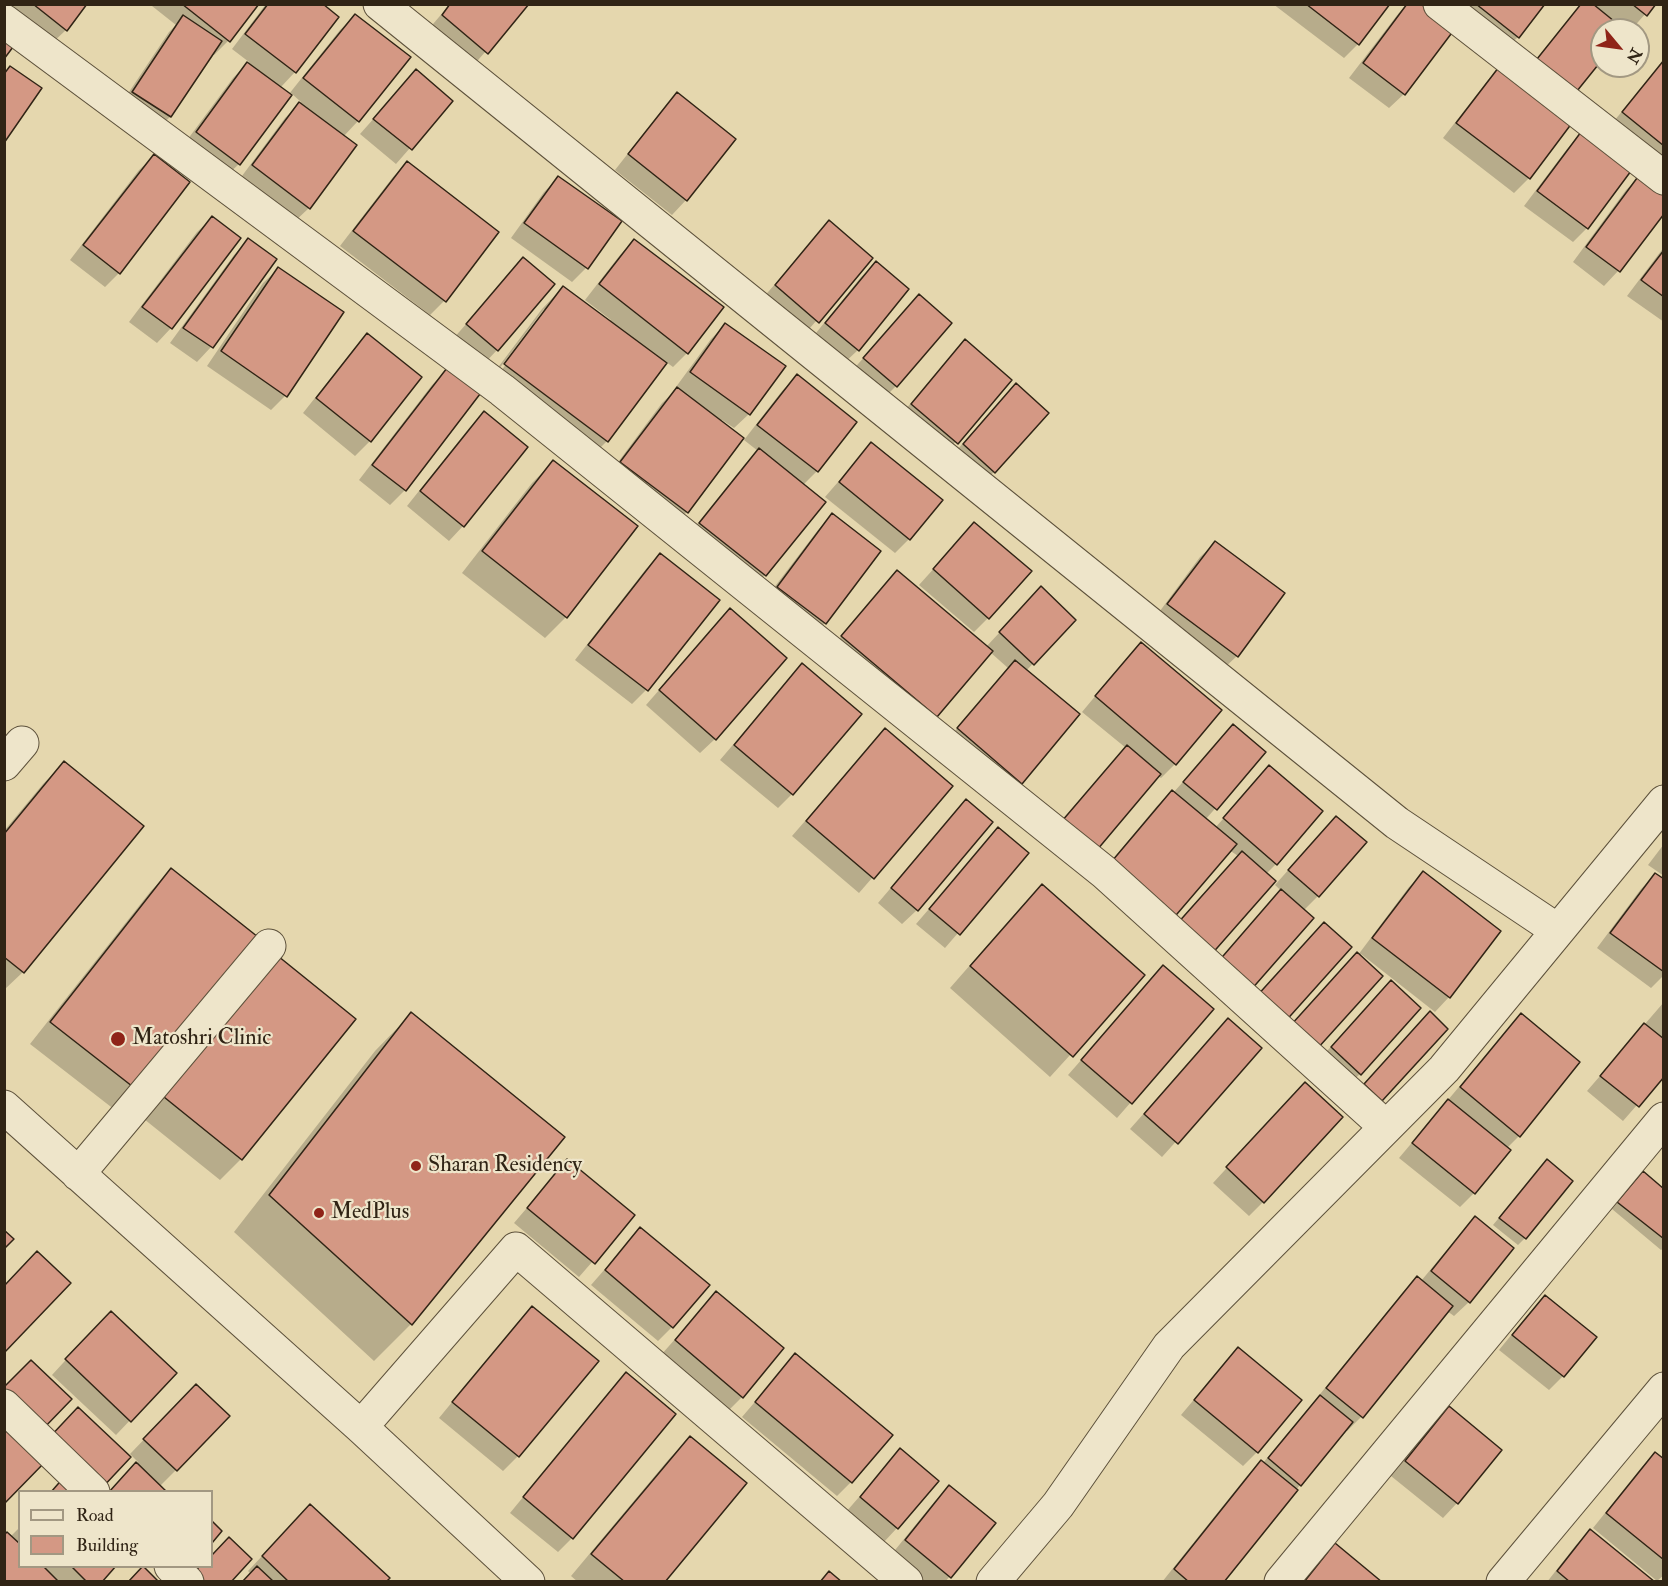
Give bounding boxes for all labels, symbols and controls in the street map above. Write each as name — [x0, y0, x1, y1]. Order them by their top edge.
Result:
north arrow — [1590, 18, 1650, 78]
text: N — [1622, 45, 1646, 67]
place label: Matoshri Clinic — [132, 1026, 271, 1052]
marker: Matoshri Clinic — [109, 1030, 127, 1048]
place label: Sharan Residency — [428, 1153, 582, 1179]
marker: Sharan Residency — [409, 1159, 423, 1173]
place label: MedPlus — [331, 1200, 409, 1226]
marker: MedPlus — [312, 1206, 326, 1220]
legend — [18, 1490, 213, 1568]
text: Road — [76, 1504, 114, 1527]
text: Building — [76, 1534, 138, 1557]

